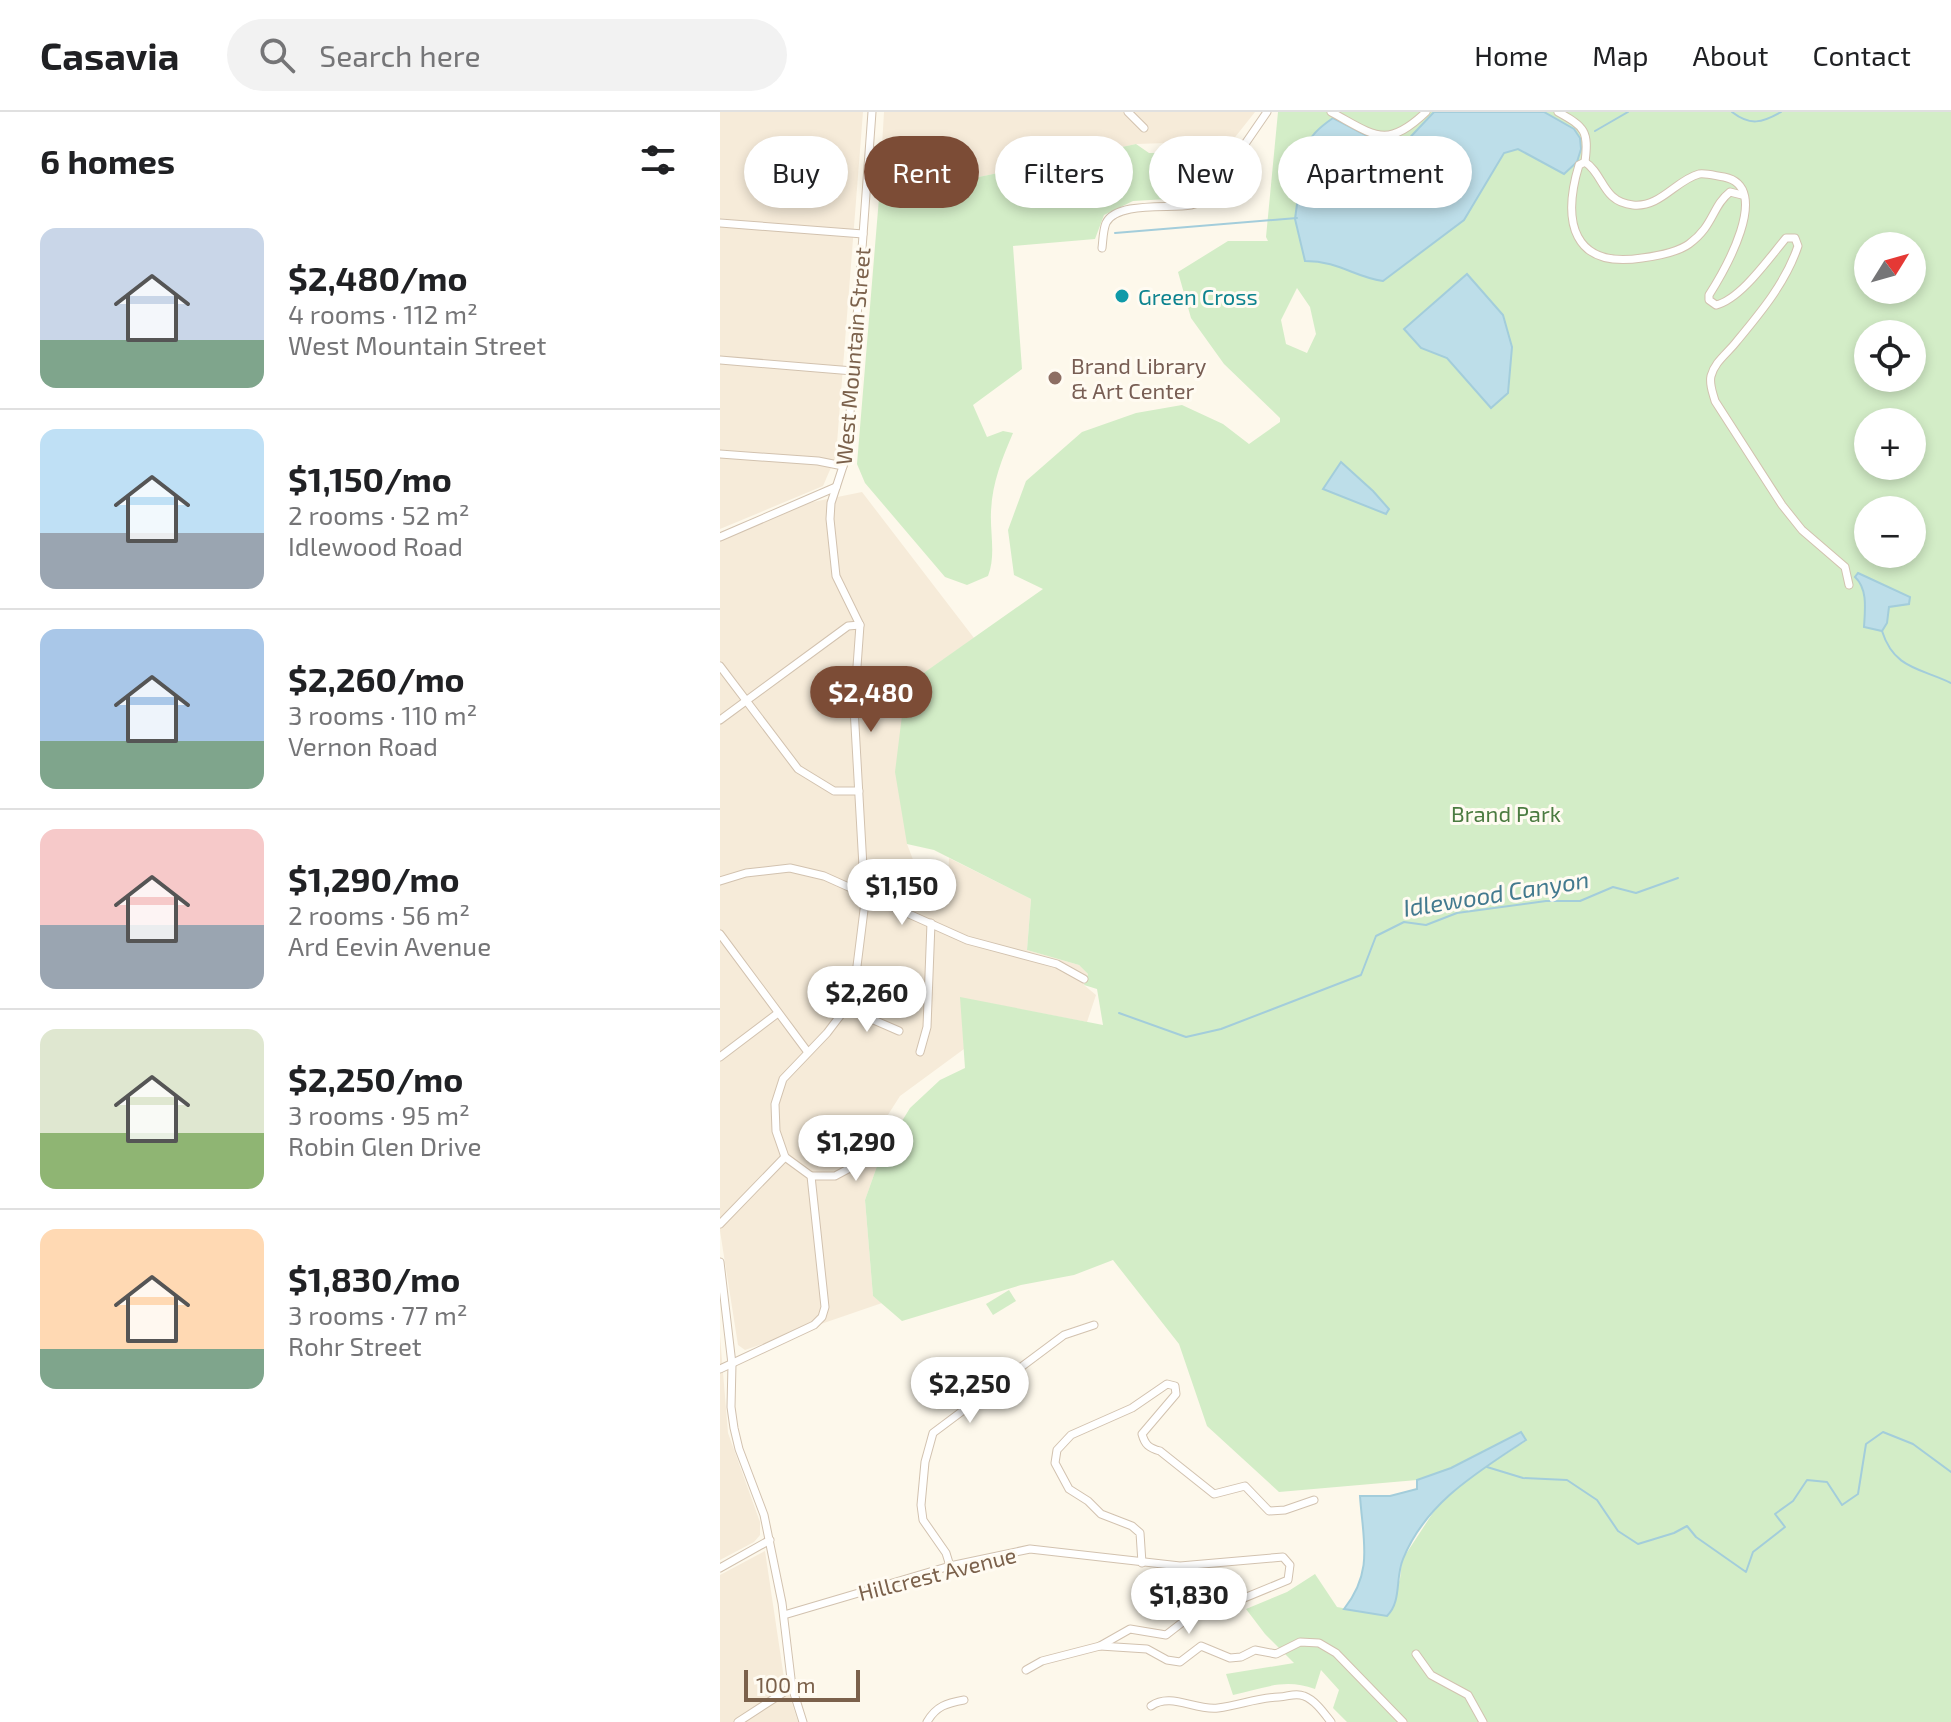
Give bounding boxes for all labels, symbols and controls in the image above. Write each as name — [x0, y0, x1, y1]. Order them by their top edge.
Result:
search box — [227, 19, 787, 91]
text: Casavia — [40, 32, 179, 78]
icon: search — [255, 33, 299, 77]
text: Search here — [319, 37, 481, 73]
text: Home — [1474, 38, 1548, 72]
text: Map — [1592, 38, 1649, 72]
text: About — [1693, 38, 1768, 72]
text: Contact — [1812, 38, 1911, 72]
chip: Buy — [744, 136, 848, 208]
chip: Rent — [864, 136, 979, 208]
chip: Filters — [995, 136, 1133, 208]
chip: New — [1149, 136, 1262, 208]
chip: Apartment — [1278, 136, 1472, 208]
icon: filters — [636, 138, 680, 182]
text: 6 homes — [40, 140, 175, 181]
north arrow — [1854, 232, 1926, 304]
map controls — [1854, 232, 1926, 568]
street label: West Mountain Street — [830, 246, 874, 466]
text: $2,480/mo — [288, 257, 468, 298]
icon: home — [104, 260, 200, 356]
place label: Green Cross — [1138, 283, 1258, 309]
marker: Green Cross — [1113, 287, 1131, 305]
text: 4 rooms · 112 m² — [288, 298, 478, 329]
button: locate — [1854, 320, 1926, 392]
text: West Mountain Street — [288, 329, 546, 360]
place label: Brand Library & Art Center — [1071, 352, 1207, 403]
marker: Brand Library & Art Center — [1046, 369, 1064, 387]
button: + — [1854, 408, 1926, 480]
text: $1,150/mo — [288, 458, 452, 499]
icon: home — [104, 461, 200, 557]
button: − — [1854, 496, 1926, 568]
text: 2 rooms · 52 m² — [288, 499, 470, 530]
text: Idlewood Road — [288, 530, 463, 561]
text: $2,260/mo — [288, 658, 465, 699]
icon: home — [104, 661, 200, 757]
pin: $2,480 — [806, 666, 936, 734]
text: $2,480 — [828, 676, 914, 707]
text: 3 rooms · 110 m² — [288, 699, 477, 730]
text: Vernon Road — [288, 730, 438, 761]
park label: Brand Park — [1451, 800, 1561, 826]
text: $1,290/mo — [288, 858, 460, 899]
pin: $1,150 — [837, 859, 967, 927]
icon: home — [104, 861, 200, 957]
water label: Idlewood Canyon — [1401, 864, 1591, 922]
text: $1,150 — [865, 869, 939, 900]
text: 2 rooms · 56 m² — [288, 899, 470, 930]
text: Ard Eevin Avenue — [288, 930, 491, 961]
pin: $2,260 — [802, 966, 932, 1034]
text: $2,260 — [825, 976, 909, 1007]
text: $2,250/mo — [288, 1058, 463, 1099]
icon: home — [104, 1061, 200, 1157]
text: 3 rooms · 95 m² — [288, 1099, 470, 1130]
pin: $1,290 — [791, 1115, 921, 1183]
text: $1,290 — [816, 1125, 896, 1156]
text: Robin Glen Drive — [288, 1130, 482, 1161]
text: $1,830/mo — [288, 1258, 460, 1299]
icon: home — [104, 1261, 200, 1357]
text: 3 rooms · 77 m² — [288, 1299, 468, 1330]
text: Rohr Street — [288, 1330, 422, 1361]
pin: $2,250 — [905, 1357, 1035, 1425]
text: $2,250 — [929, 1367, 1011, 1398]
street label: Hillcrest Avenue — [855, 1541, 1019, 1605]
pin: $1,830 — [1124, 1568, 1254, 1636]
text: $1,830 — [1149, 1578, 1229, 1609]
scale bar — [744, 1666, 860, 1702]
text: 100 m — [756, 1671, 815, 1697]

